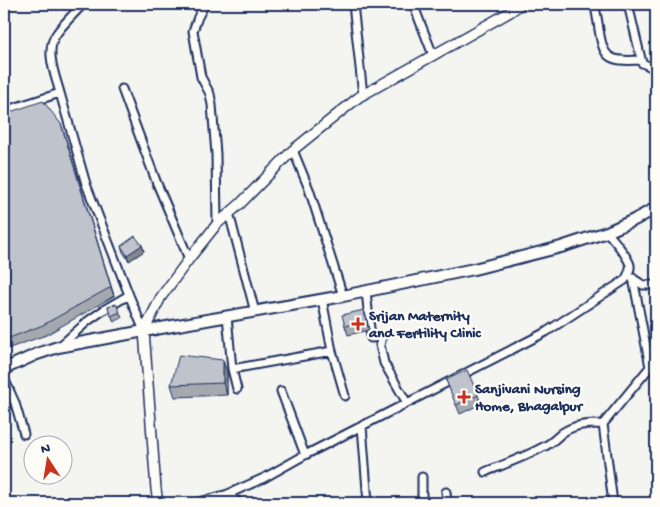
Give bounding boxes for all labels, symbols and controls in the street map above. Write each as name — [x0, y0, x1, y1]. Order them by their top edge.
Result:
place label: Srijan Maternity and Fertility Clinic — [368, 308, 482, 343]
marker: Srijan Maternity and Fertility Clinic — [351, 317, 365, 331]
place label: Sanjivani Nursing Home, Bhagalpur — [475, 381, 584, 416]
marker: Sanjivani Nursing Home, Bhagalpur — [457, 390, 471, 404]
north arrow — [22, 434, 72, 484]
text: N — [40, 440, 52, 459]

